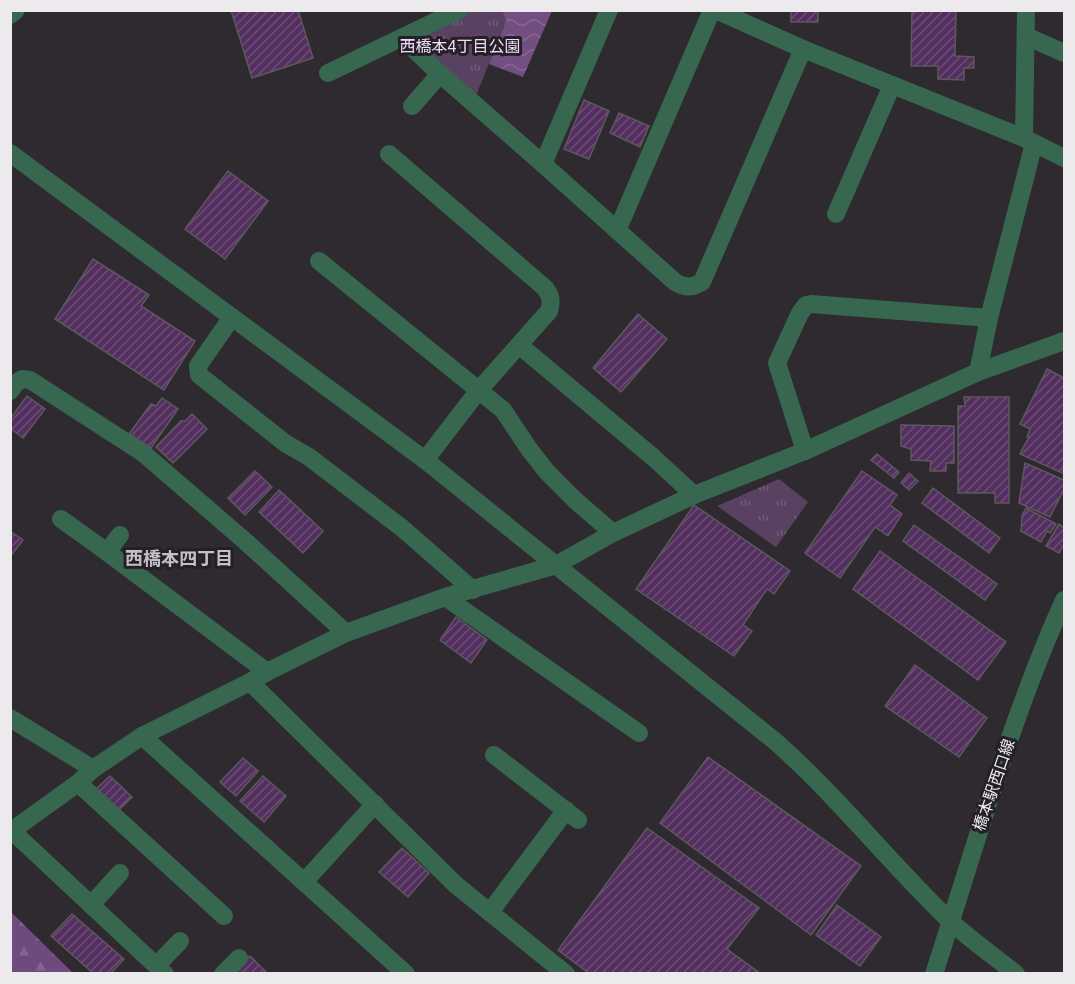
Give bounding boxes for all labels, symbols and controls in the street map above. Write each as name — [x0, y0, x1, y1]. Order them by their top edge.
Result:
park label: 西橋本4丁目公園 — [400, 38, 520, 55]
district label: 西橋本四丁目 — [125, 549, 233, 569]
street label: 橋本駅西口線 — [970, 737, 1018, 833]

